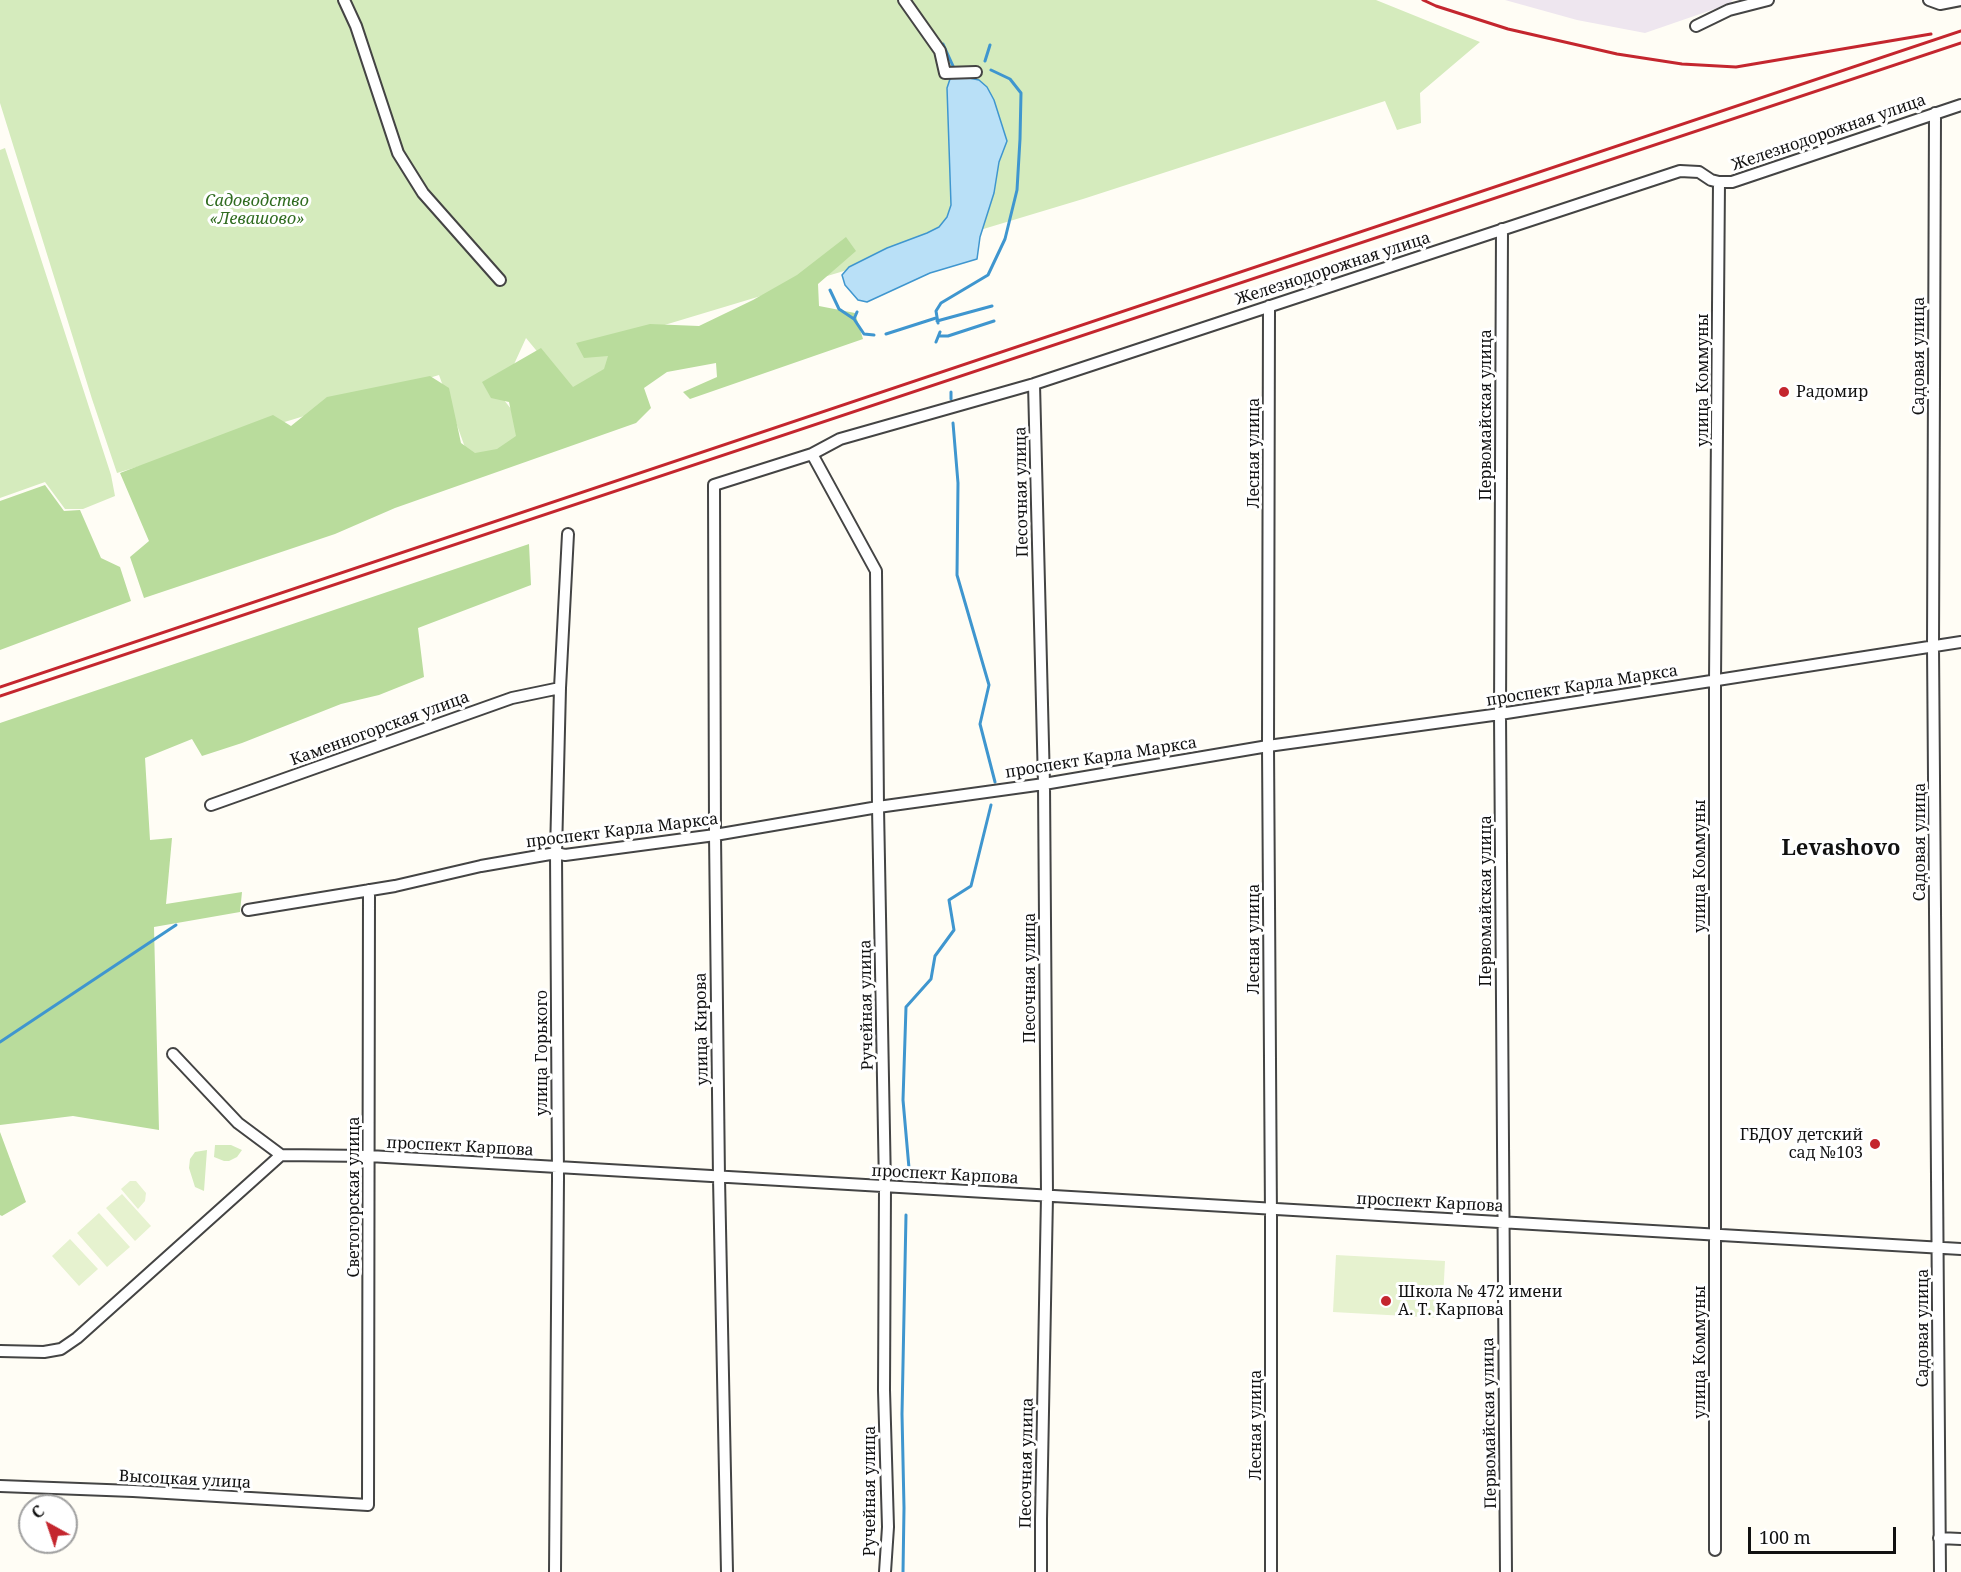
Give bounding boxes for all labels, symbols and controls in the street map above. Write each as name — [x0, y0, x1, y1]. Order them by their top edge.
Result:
street label: Железнодорожная улица — [1729, 91, 1929, 175]
park label: Садоводство «Левашово» — [205, 191, 309, 229]
street label: Железнодорожная улица — [1233, 228, 1433, 310]
street label: Садовая улица — [1909, 297, 1929, 415]
street label: улица Коммуны — [1693, 313, 1713, 447]
street label: Первомайская улица — [1476, 329, 1496, 501]
place label: Радомир — [1796, 382, 1868, 402]
marker: Радомир — [1777, 385, 1791, 399]
street label: Лесная улица — [1244, 398, 1264, 508]
street label: Песочная улица — [1011, 426, 1033, 558]
street label: проспект Карла Маркса — [1485, 661, 1679, 711]
street label: Каменногорская улица — [288, 688, 472, 770]
street label: проспект Карла Маркса — [1004, 733, 1198, 783]
street label: Садовая улица — [1910, 783, 1930, 901]
street label: улица Коммуны — [1690, 799, 1710, 933]
street label: проспект Карла Маркса — [525, 810, 719, 852]
street label: Первомайская улица — [1476, 815, 1496, 987]
district label: Levashovo — [1781, 836, 1901, 862]
street label: Лесная улица — [1244, 884, 1264, 994]
street label: Песочная улица — [1020, 913, 1040, 1043]
street label: Ручейная улица — [856, 939, 878, 1071]
street label: улица Кирова — [691, 972, 713, 1086]
street label: улица Горького — [532, 990, 552, 1116]
street label: Светогорская улица — [344, 1116, 364, 1278]
place label: ГБДОУ детский сад №103 — [1740, 1125, 1863, 1163]
street label: проспект Карпова — [386, 1134, 534, 1160]
marker: ГБДОУ детский сад №103 — [1868, 1137, 1882, 1151]
street label: проспект Карпова — [871, 1162, 1019, 1188]
street label: проспект Карпова — [1356, 1190, 1504, 1216]
street label: Садовая улица — [1913, 1269, 1933, 1387]
place label: Школа № 472 имени А. Т. Карпова — [1398, 1282, 1563, 1320]
street label: улица Коммуны — [1690, 1285, 1710, 1419]
marker: Школа № 472 имени А. Т. Карпова — [1379, 1294, 1393, 1308]
street label: Первомайская улица — [1479, 1337, 1501, 1509]
street label: Лесная улица — [1246, 1370, 1266, 1480]
street label: Песочная улица — [1016, 1397, 1038, 1529]
street label: Ручейная улица — [860, 1426, 880, 1556]
street label: Высоцкая улица — [118, 1467, 252, 1493]
north arrow — [18, 1494, 78, 1554]
text: С — [27, 1500, 49, 1524]
scale bar — [1751, 1515, 1900, 1553]
text: 100 m — [1759, 1525, 1811, 1549]

